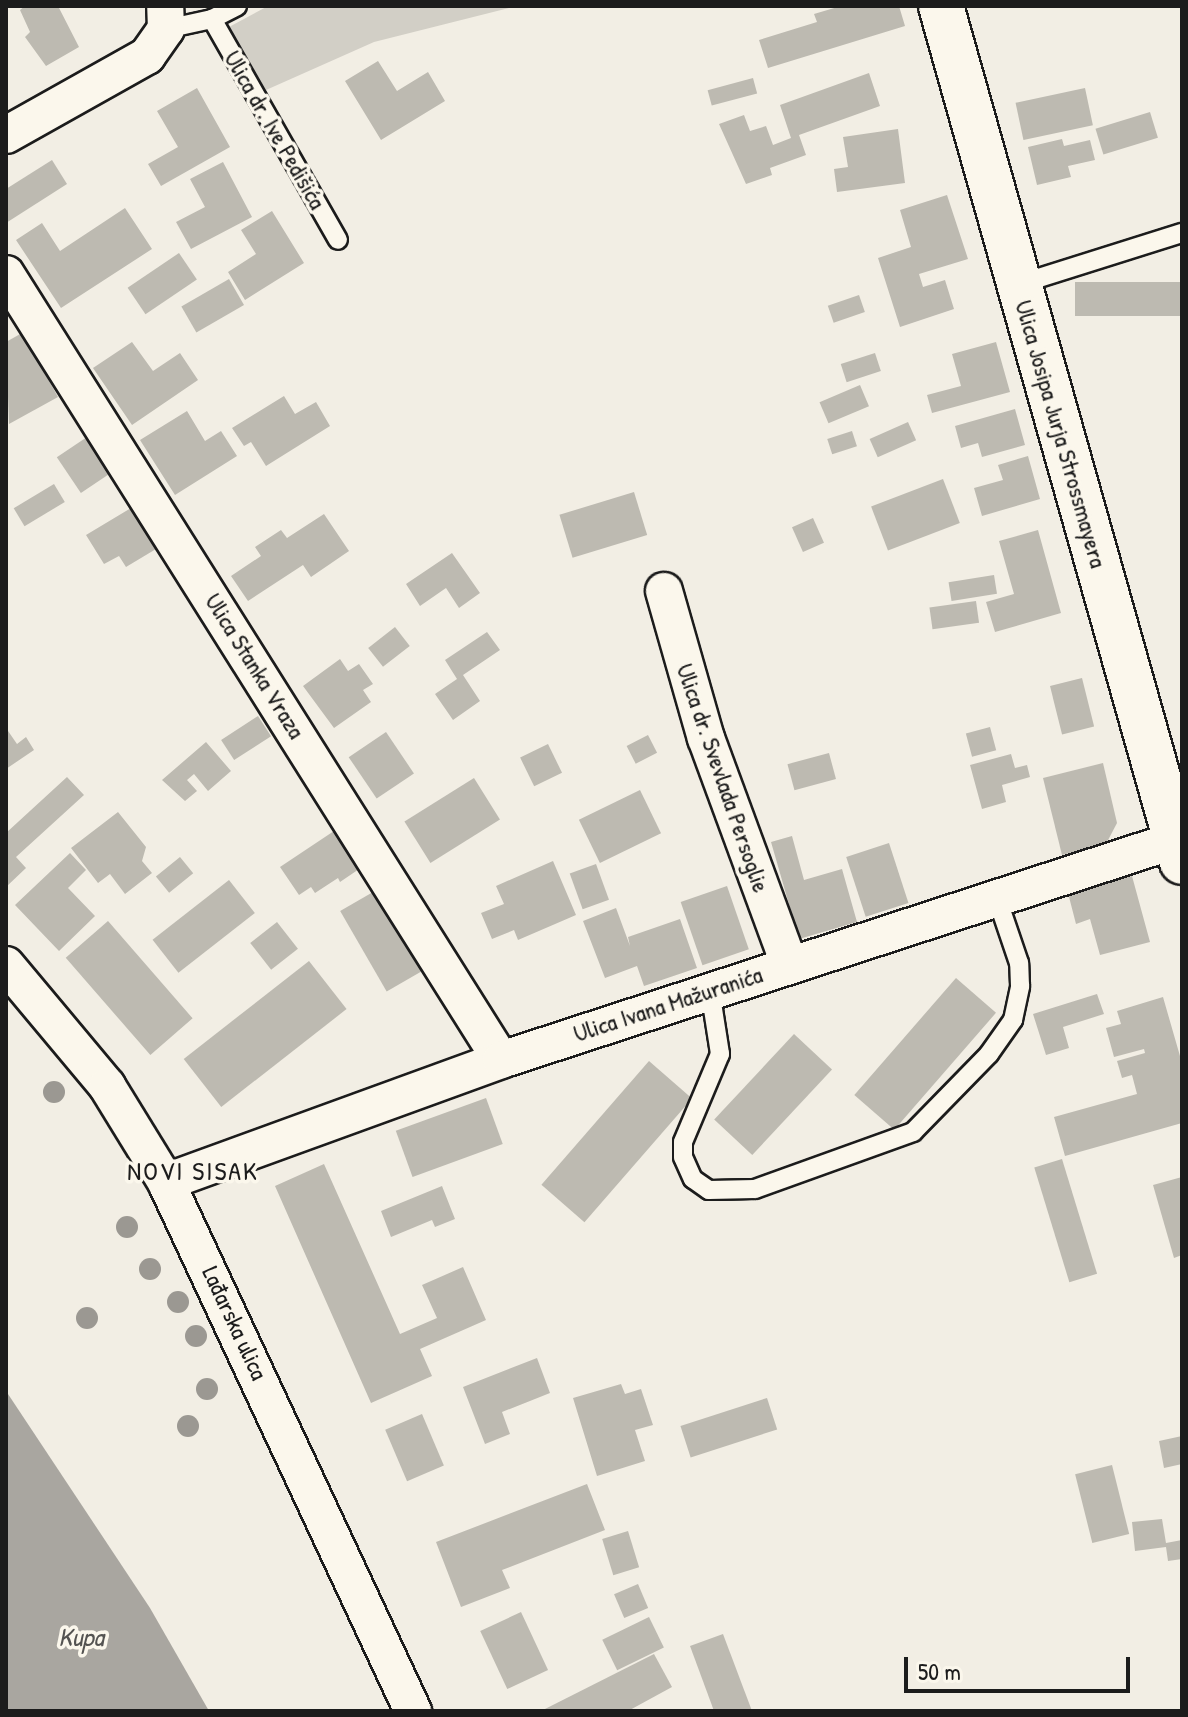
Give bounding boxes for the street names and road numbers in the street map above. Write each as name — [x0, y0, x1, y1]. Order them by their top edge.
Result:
street label: Ulica dr. Ive Pedišića — [218, 46, 332, 214]
street label: Ulica Josipa Jurja Strossmayera — [1009, 297, 1113, 571]
street label: Ulica Stanka Vraza — [199, 588, 311, 744]
street label: Ulica dr. Svevlada Persoglie — [670, 660, 776, 896]
street label: Ulica Ivana Mažuranića — [570, 960, 766, 1048]
street label: Lađarska ulica — [196, 1262, 274, 1384]

